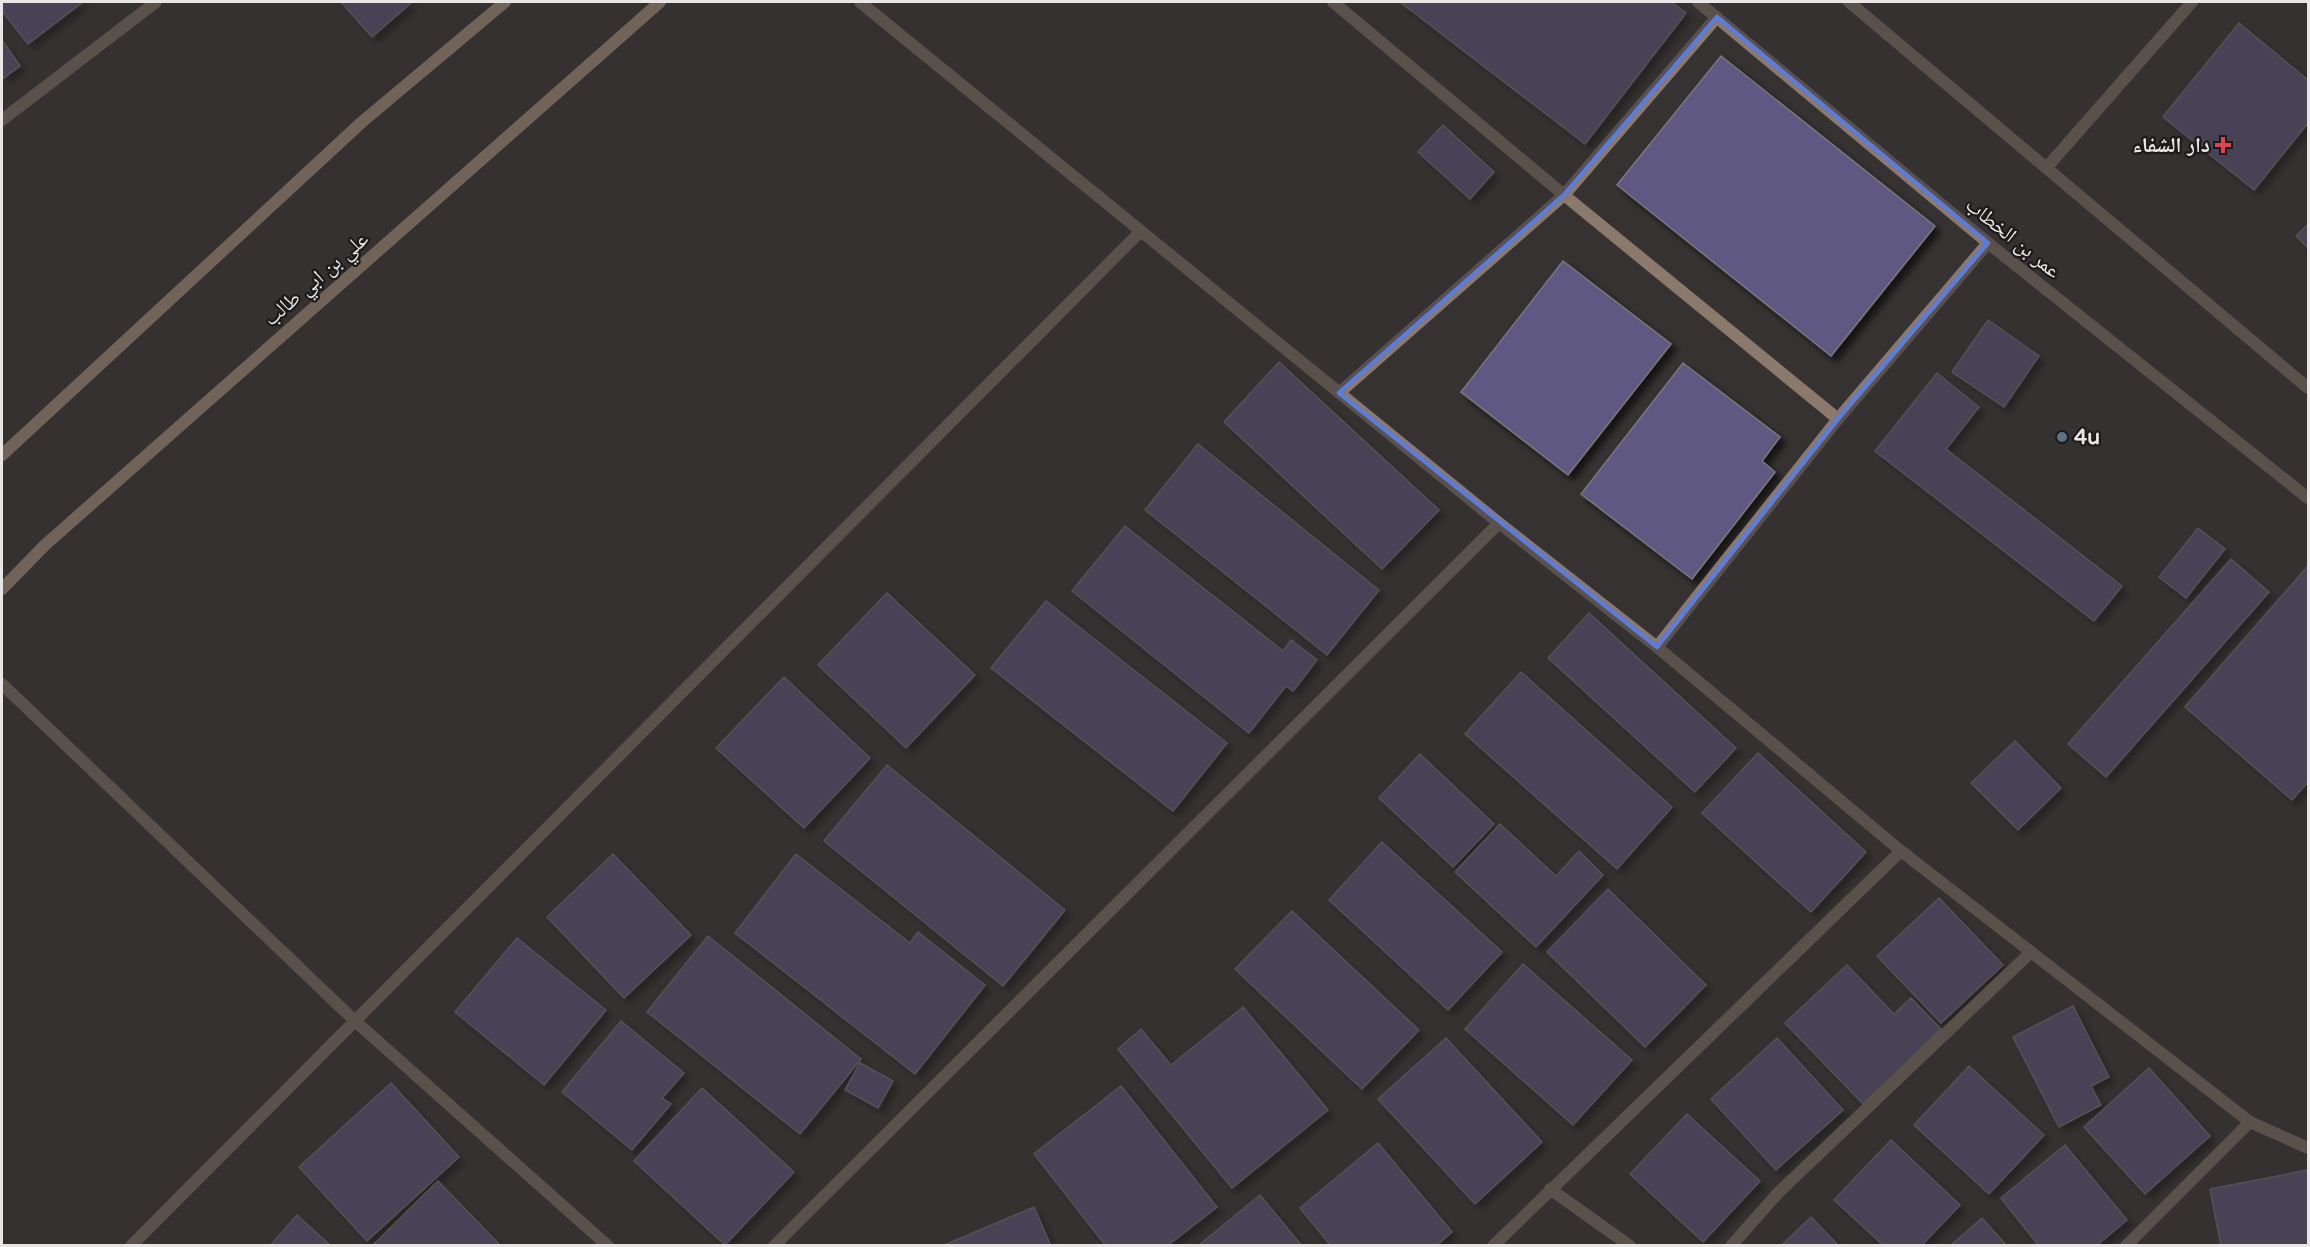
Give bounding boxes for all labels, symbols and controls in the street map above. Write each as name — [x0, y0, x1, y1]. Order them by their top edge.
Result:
place label: دار الشفاء — [2132, 133, 2210, 158]
marker: دار الشفاء — [2214, 136, 2232, 154]
street label: عمر بن الخطاب — [1960, 192, 2066, 284]
street label: علي بن ابي طالب — [259, 226, 376, 334]
place label: 4u — [2074, 425, 2100, 450]
marker: 4u — [2055, 430, 2069, 444]

